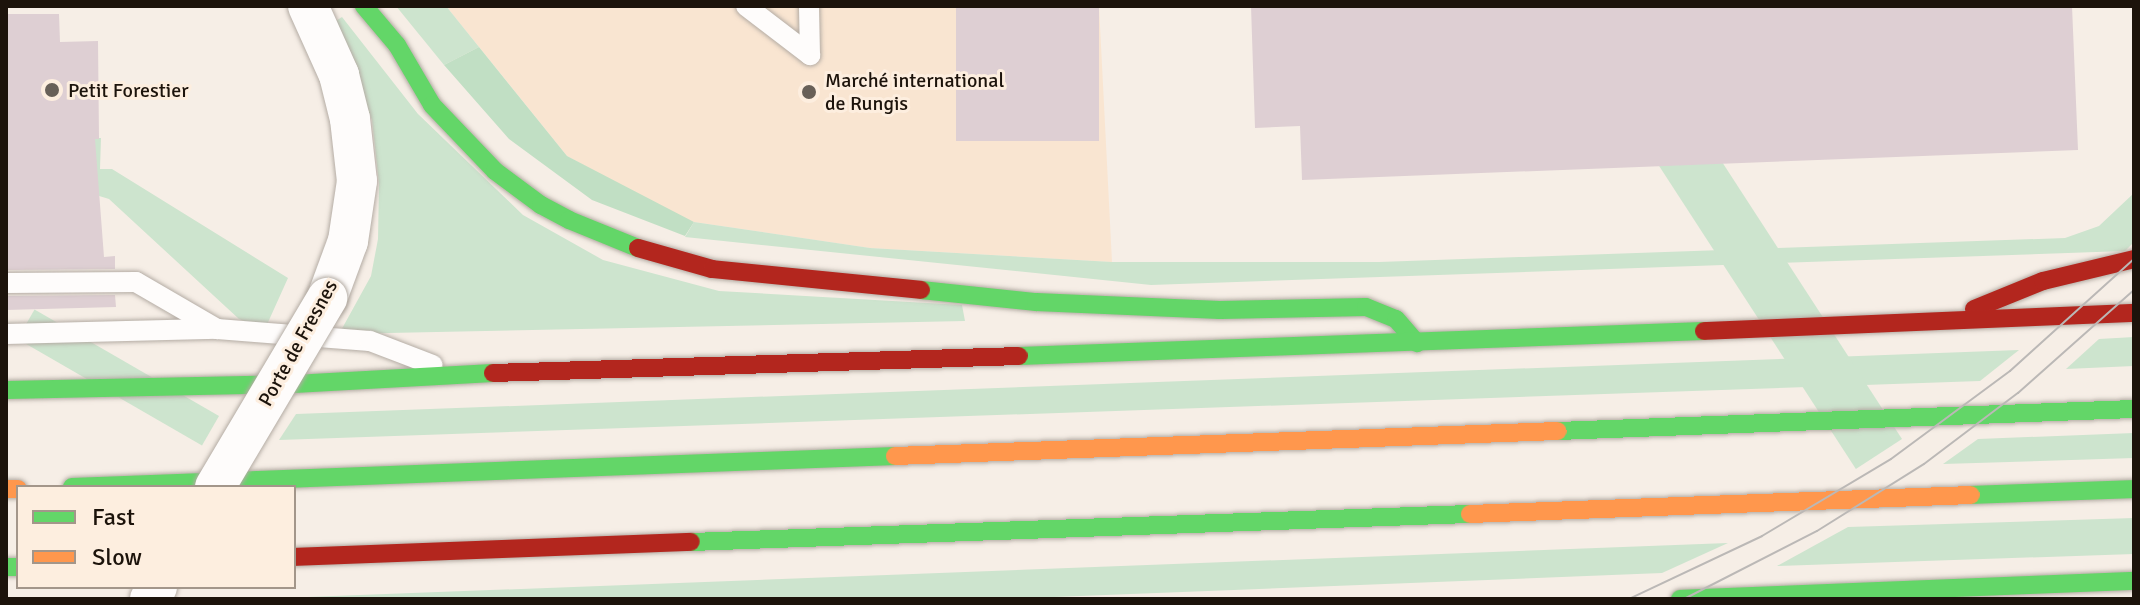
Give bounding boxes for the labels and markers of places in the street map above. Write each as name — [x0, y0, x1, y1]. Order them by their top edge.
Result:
place label: Marché international de Rungis — [825, 68, 1004, 115]
place label: Petit Forestier — [68, 78, 189, 102]
marker: Petit Forestier — [43, 81, 61, 99]
marker: Marché international de Rungis — [800, 83, 818, 101]

